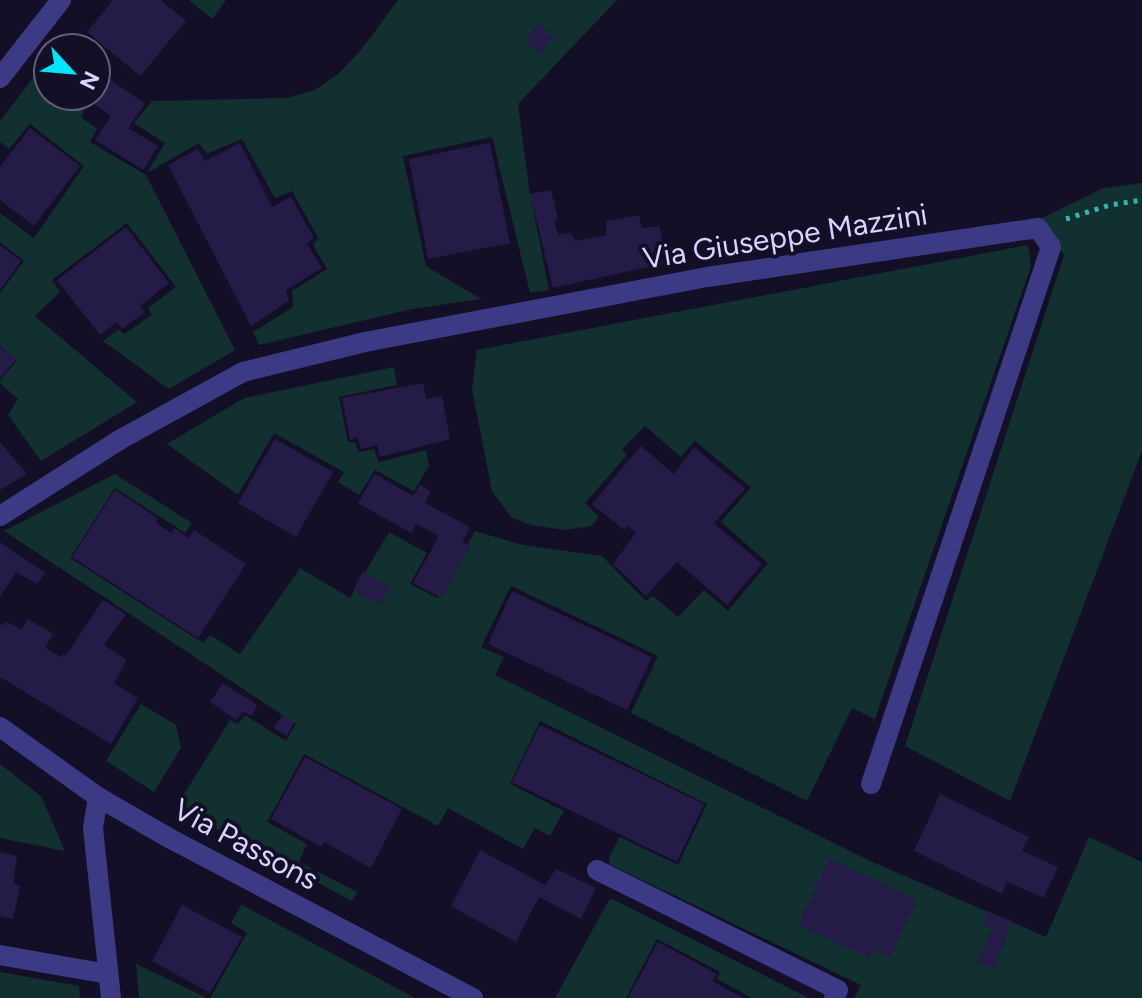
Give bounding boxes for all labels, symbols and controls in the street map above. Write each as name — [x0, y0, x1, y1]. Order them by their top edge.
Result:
north arrow — [32, 32, 112, 112]
text: N — [74, 67, 105, 94]
street label: Via Giuseppe Mazzini — [640, 195, 930, 277]
street label: Via Passons — [167, 790, 325, 898]

